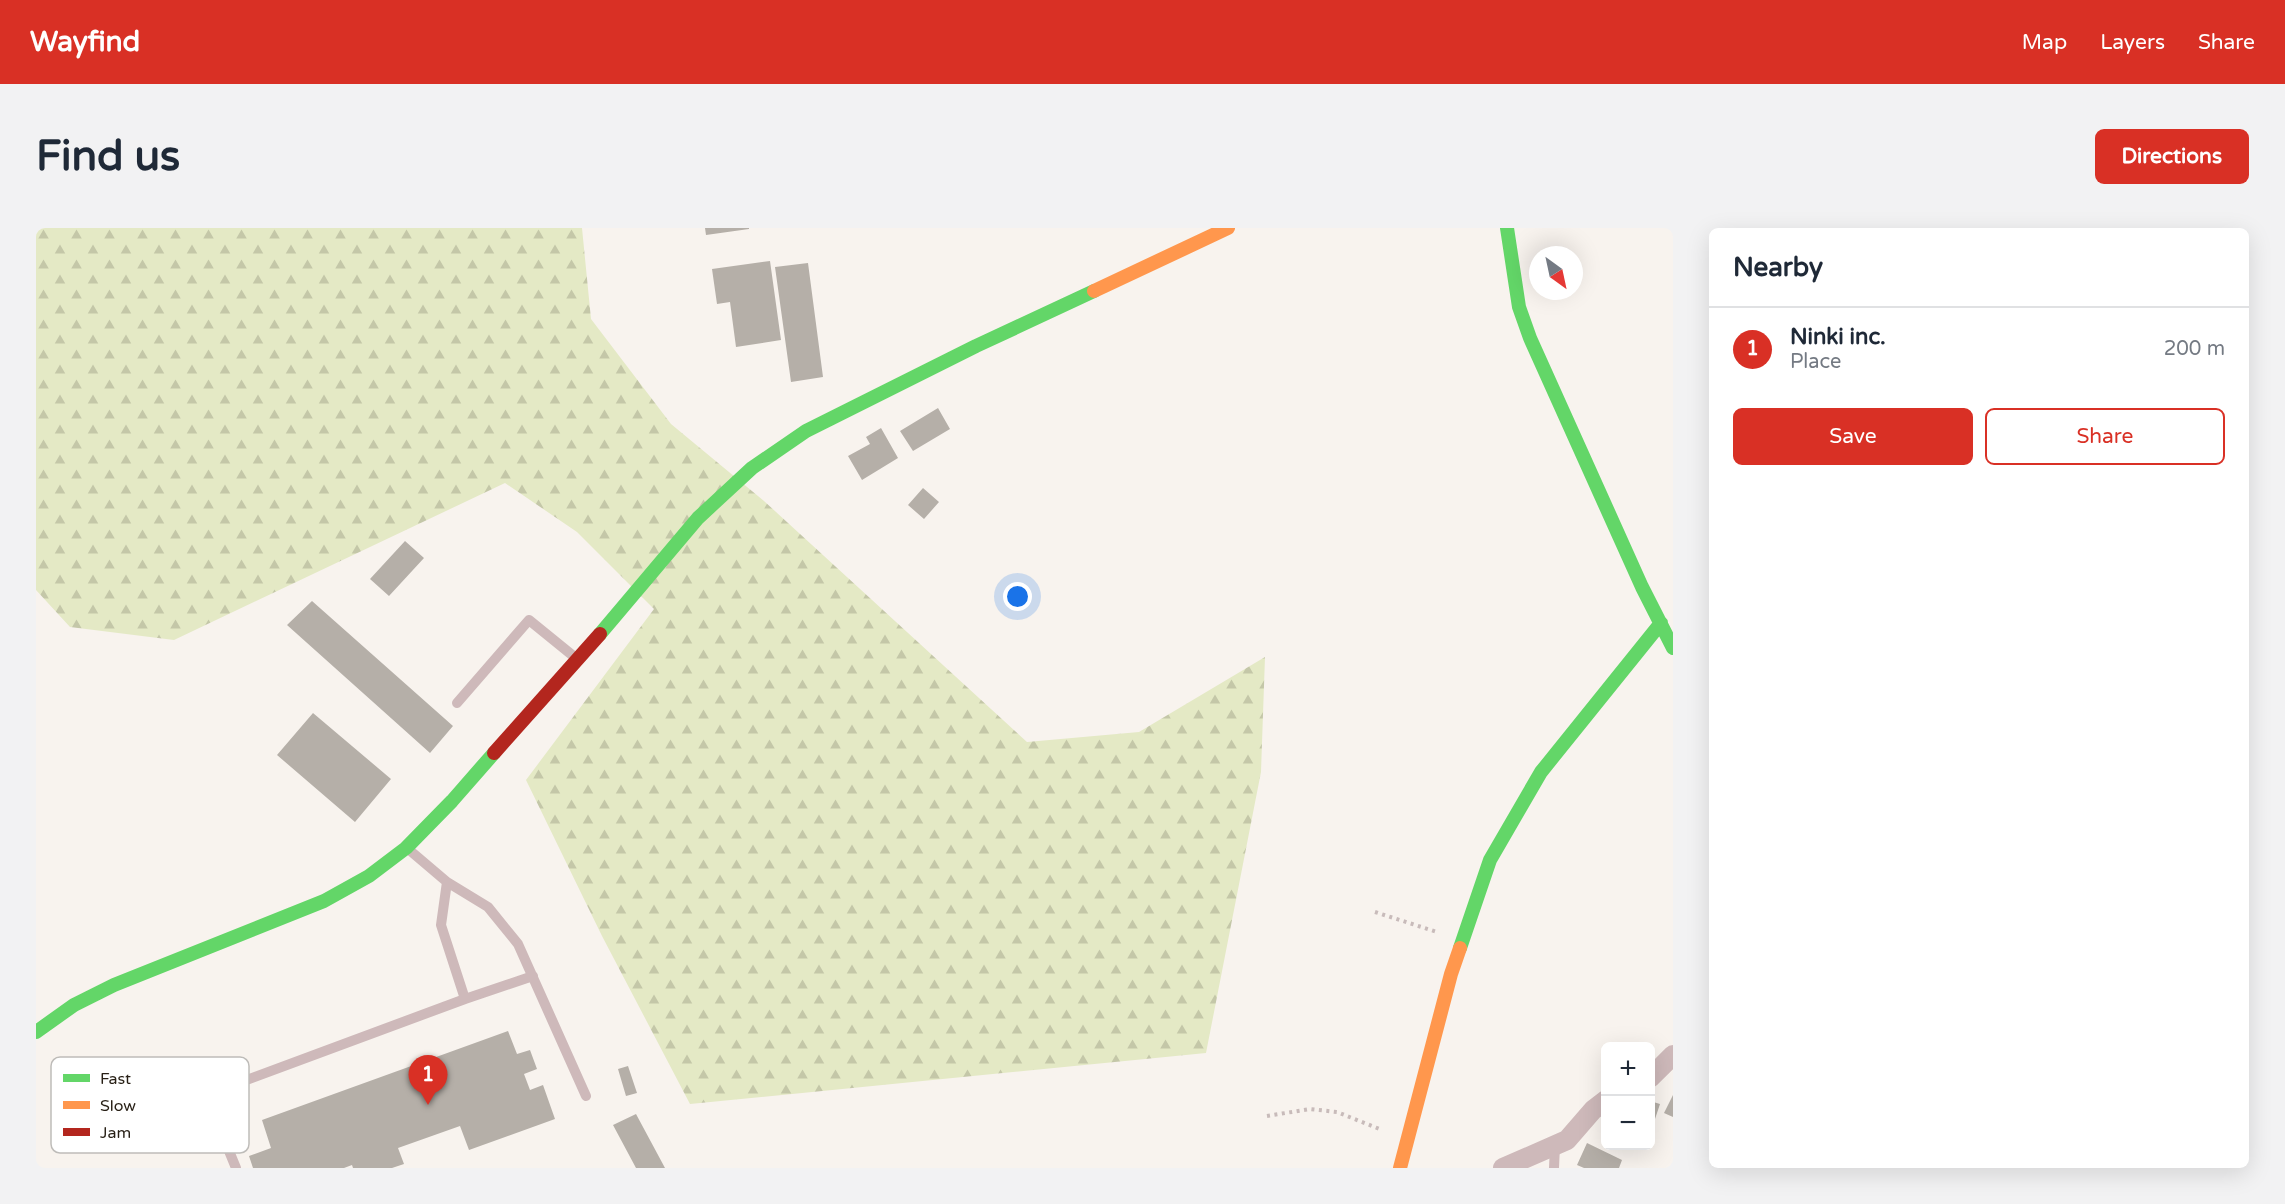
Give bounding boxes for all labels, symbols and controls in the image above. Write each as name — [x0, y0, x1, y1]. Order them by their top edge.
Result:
text: Wayfind — [30, 25, 140, 59]
text: Map — [2022, 30, 2067, 55]
text: Layers — [2100, 30, 2165, 55]
text: Share — [2198, 30, 2255, 55]
button: Directions — [2095, 129, 2249, 184]
text: Find us — [36, 131, 180, 182]
north arrow — [1529, 246, 1583, 300]
text: Nearby — [1733, 252, 1823, 283]
text: Ninki inc. — [1790, 324, 1886, 350]
text: 1 — [1746, 337, 1759, 361]
text: 200 m — [2164, 337, 2225, 361]
text: Place — [1790, 350, 1841, 374]
button: Save — [1733, 408, 1973, 465]
button: Share — [1985, 408, 2225, 465]
your location — [1003, 582, 1032, 611]
map controls — [1601, 1042, 1655, 1150]
button: + — [1601, 1042, 1655, 1096]
pin: 1 — [408, 1056, 448, 1105]
legend — [51, 1057, 249, 1153]
text: Fast — [100, 1069, 131, 1089]
text: Slow — [100, 1096, 136, 1116]
button: − — [1601, 1096, 1655, 1150]
text: Jam — [100, 1123, 131, 1143]

